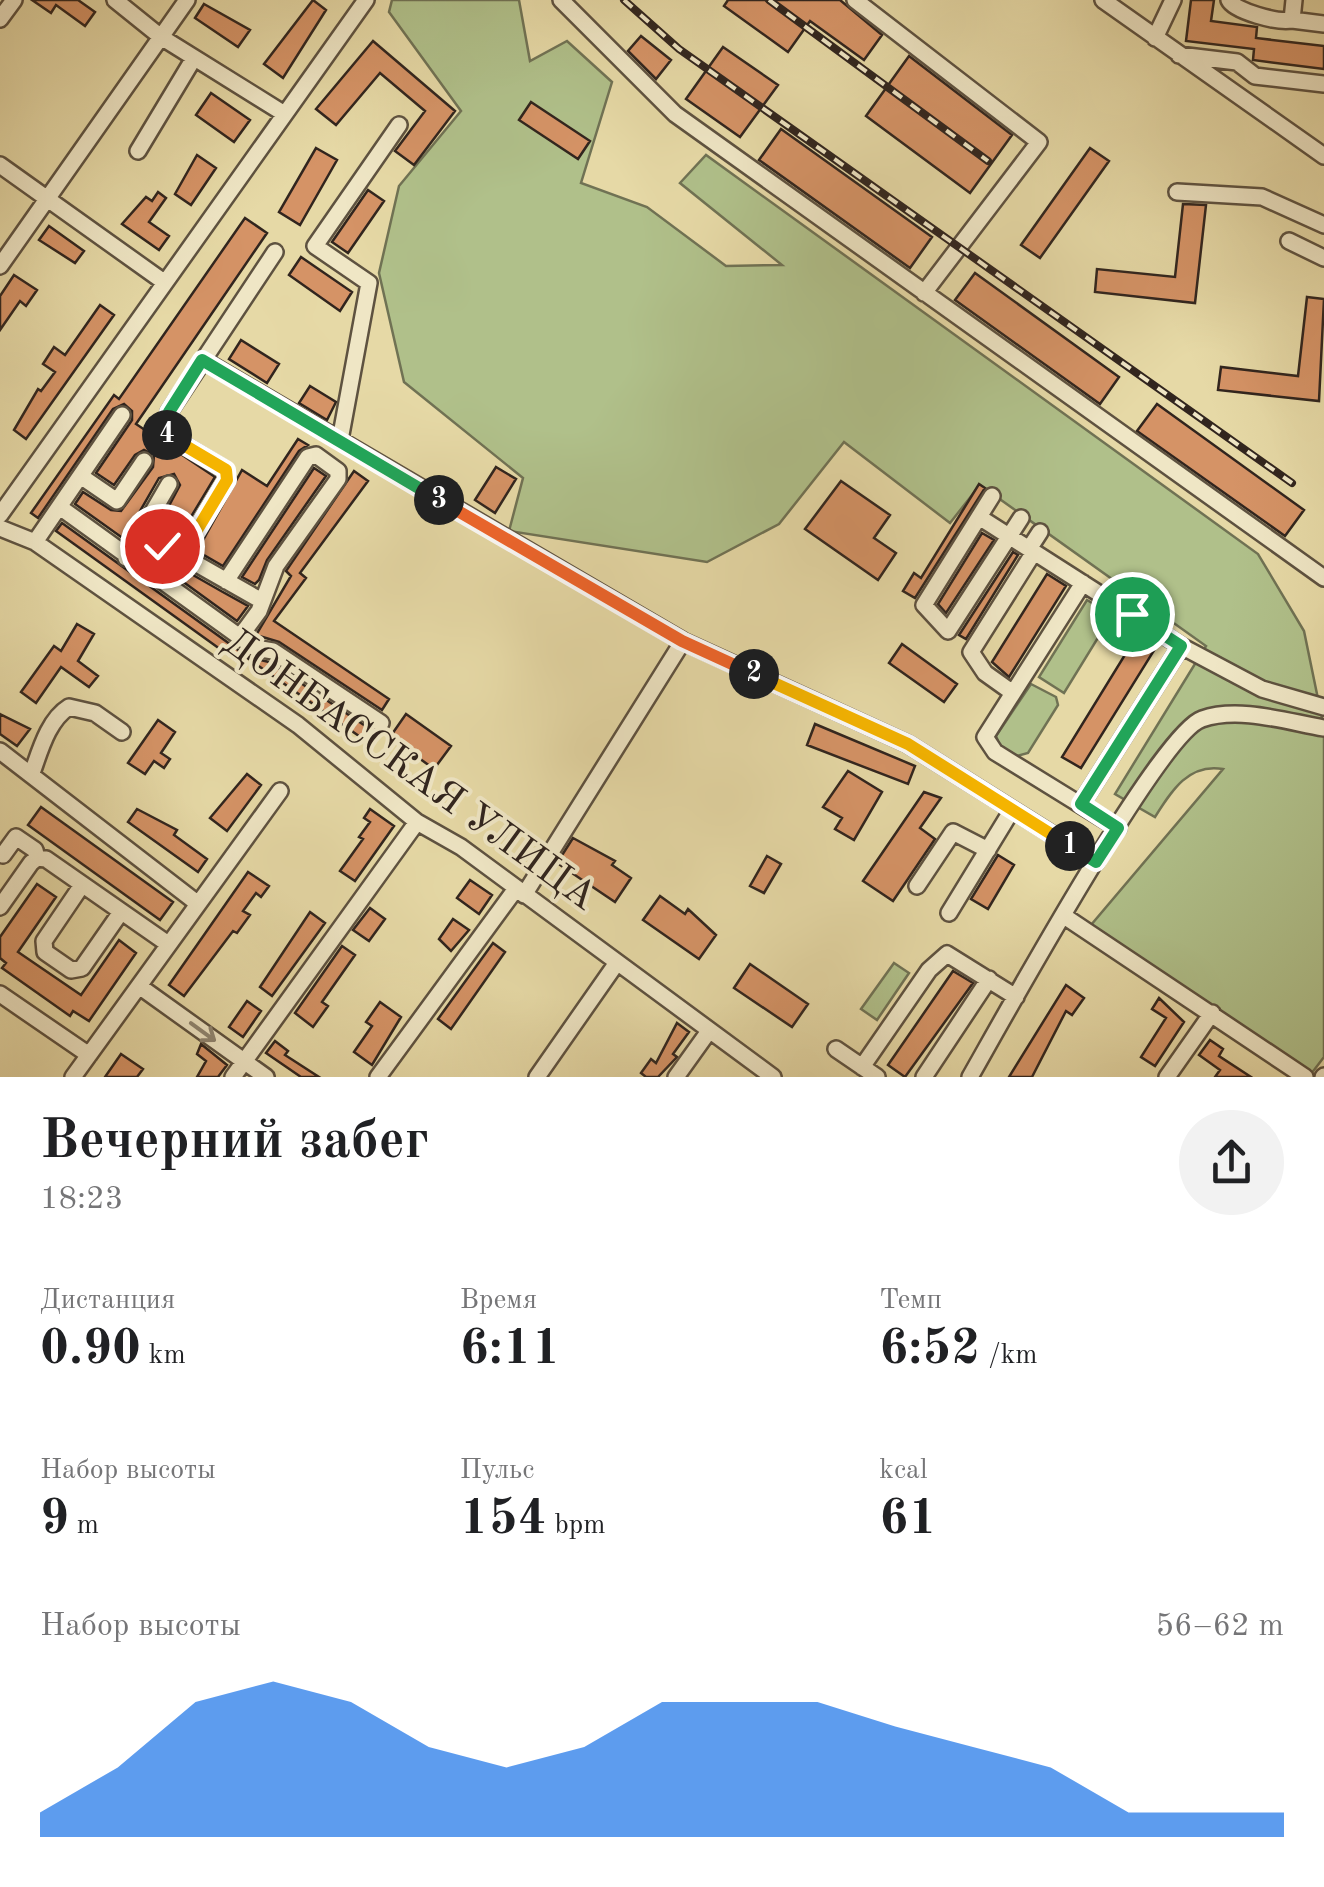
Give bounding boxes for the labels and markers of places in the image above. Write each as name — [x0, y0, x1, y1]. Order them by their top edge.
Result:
pin: 4 — [142, 410, 192, 460]
pin: 3 — [414, 475, 464, 525]
pin — [120, 504, 205, 589]
pin — [1090, 572, 1175, 657]
pin: 2 — [729, 649, 779, 699]
pin: 1 — [1045, 821, 1095, 871]

